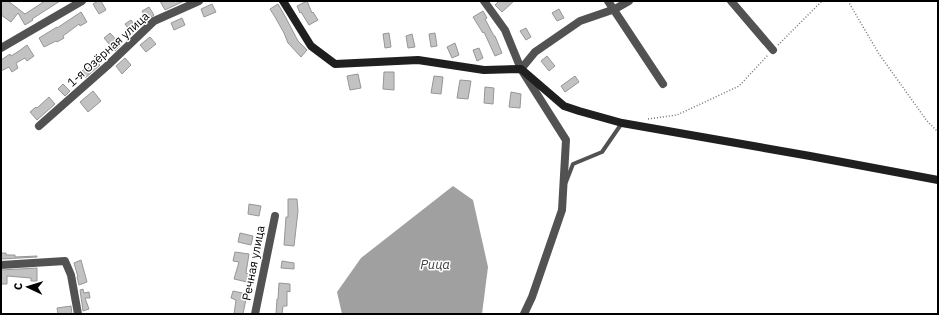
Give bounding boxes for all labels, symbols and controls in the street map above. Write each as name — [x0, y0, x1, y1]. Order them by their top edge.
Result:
street label: 1-я Озёрная улица — [64, 8, 153, 90]
street label: Речная улица — [238, 224, 268, 302]
water label: Рица — [420, 256, 450, 273]
north arrow — [8, 267, 48, 307]
text: С — [11, 282, 25, 290]

